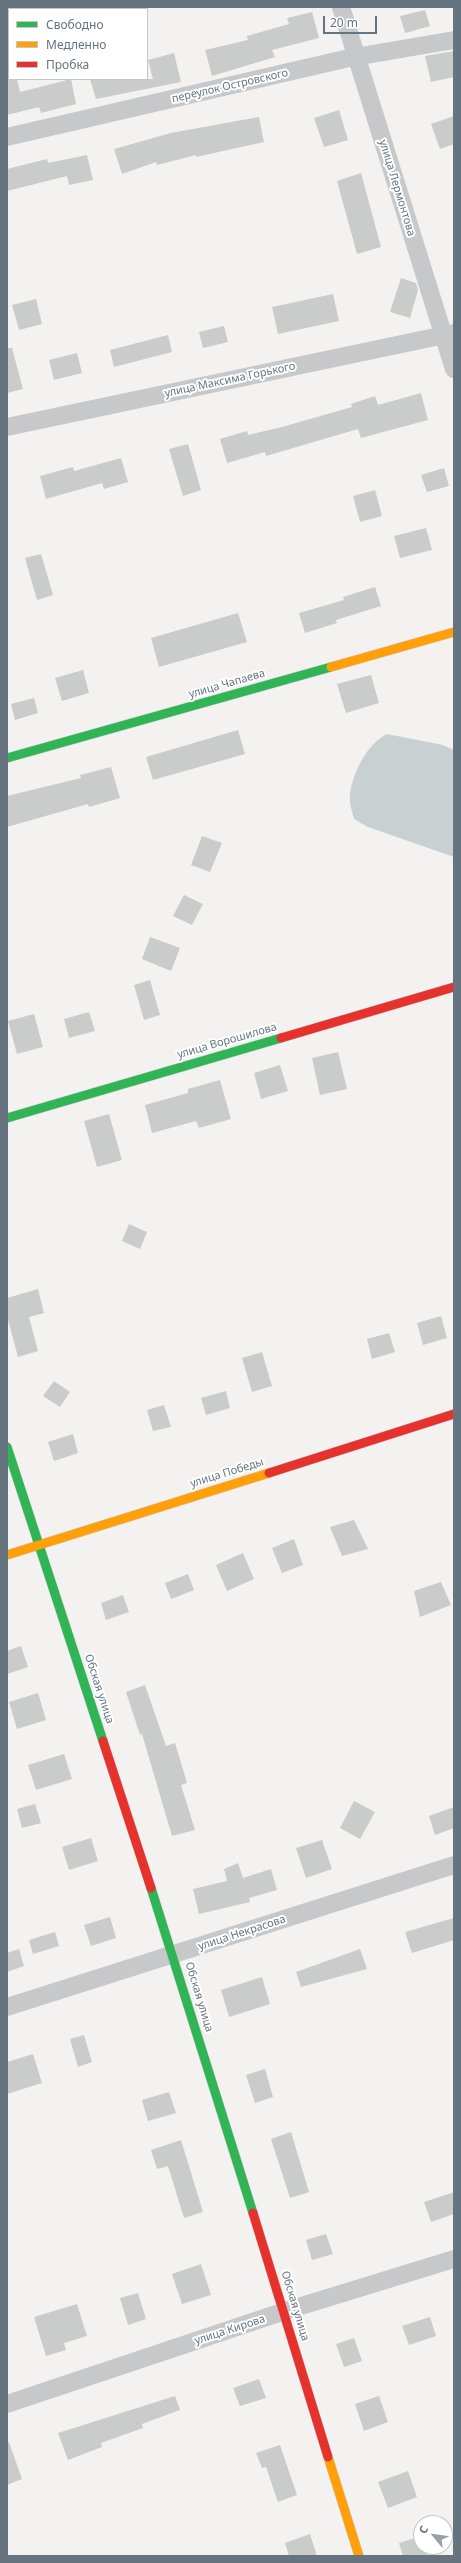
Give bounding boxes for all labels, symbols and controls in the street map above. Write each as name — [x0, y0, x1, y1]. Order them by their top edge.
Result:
legend — [8, 8, 148, 80]
scale bar — [325, 8, 379, 34]
text: 20 m — [330, 14, 358, 31]
text: Свободно — [46, 16, 104, 33]
text: Медленно — [46, 36, 106, 53]
text: Пробка — [46, 56, 89, 73]
street label: переулок Островского — [171, 66, 289, 106]
street label: улица Лермонтова — [376, 138, 418, 238]
street label: улица Максима Горького — [163, 360, 297, 400]
street label: улица Чапаева — [187, 667, 267, 701]
street label: улица Ворошилова — [176, 1020, 278, 1062]
street label: улица Победы — [189, 1456, 265, 1490]
street label: Обская улица — [82, 1652, 116, 1726]
street label: улица Некрасова — [197, 1913, 287, 1953]
street label: Обская улица — [182, 1960, 216, 2034]
street label: Обская улица — [278, 2269, 312, 2343]
street label: улица Кирова — [193, 2312, 267, 2348]
north arrow — [413, 2515, 453, 2555]
text: С — [415, 2523, 431, 2536]

